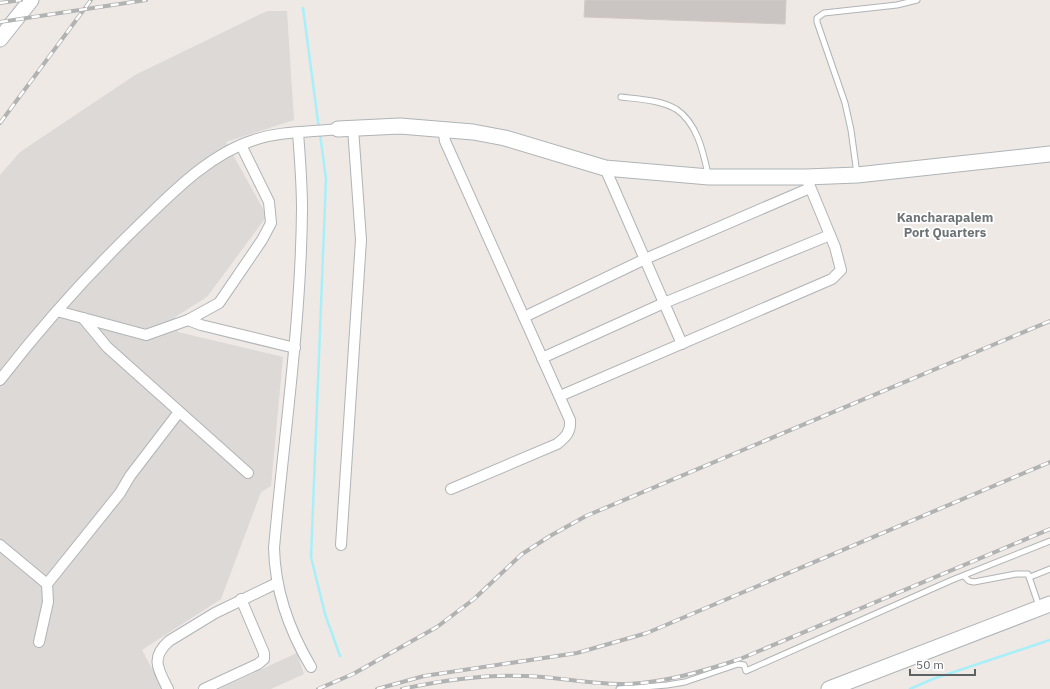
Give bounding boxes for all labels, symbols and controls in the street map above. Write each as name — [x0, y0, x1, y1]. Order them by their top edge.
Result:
district label: Kancharapalem Port Quarters — [897, 209, 993, 241]
scale bar — [910, 651, 975, 677]
text: 50 m — [916, 657, 944, 672]

